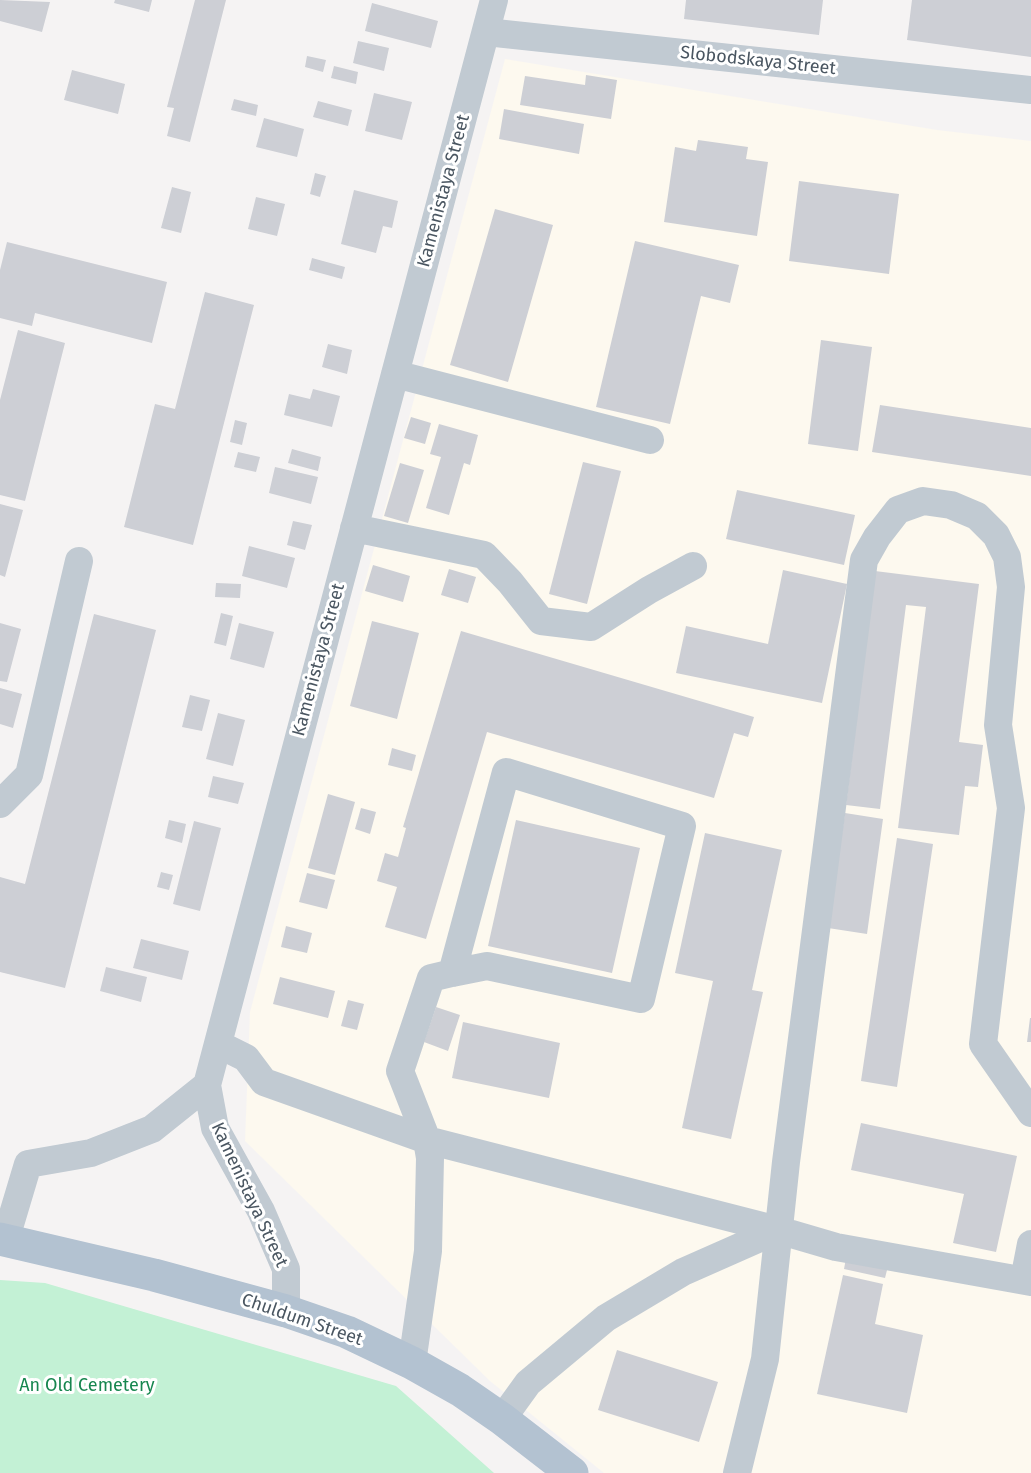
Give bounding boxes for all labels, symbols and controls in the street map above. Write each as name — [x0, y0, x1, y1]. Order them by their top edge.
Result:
street label: Slobodskaya Street — [679, 42, 837, 80]
street label: Kamenistaya Street — [413, 112, 475, 270]
street label: Kamenistaya Street — [288, 581, 350, 739]
street label: Kamenistaya Street — [206, 1119, 292, 1271]
street label: Chuldum Street — [239, 1289, 365, 1351]
park label: An Old Cemetery — [19, 1375, 155, 1397]

